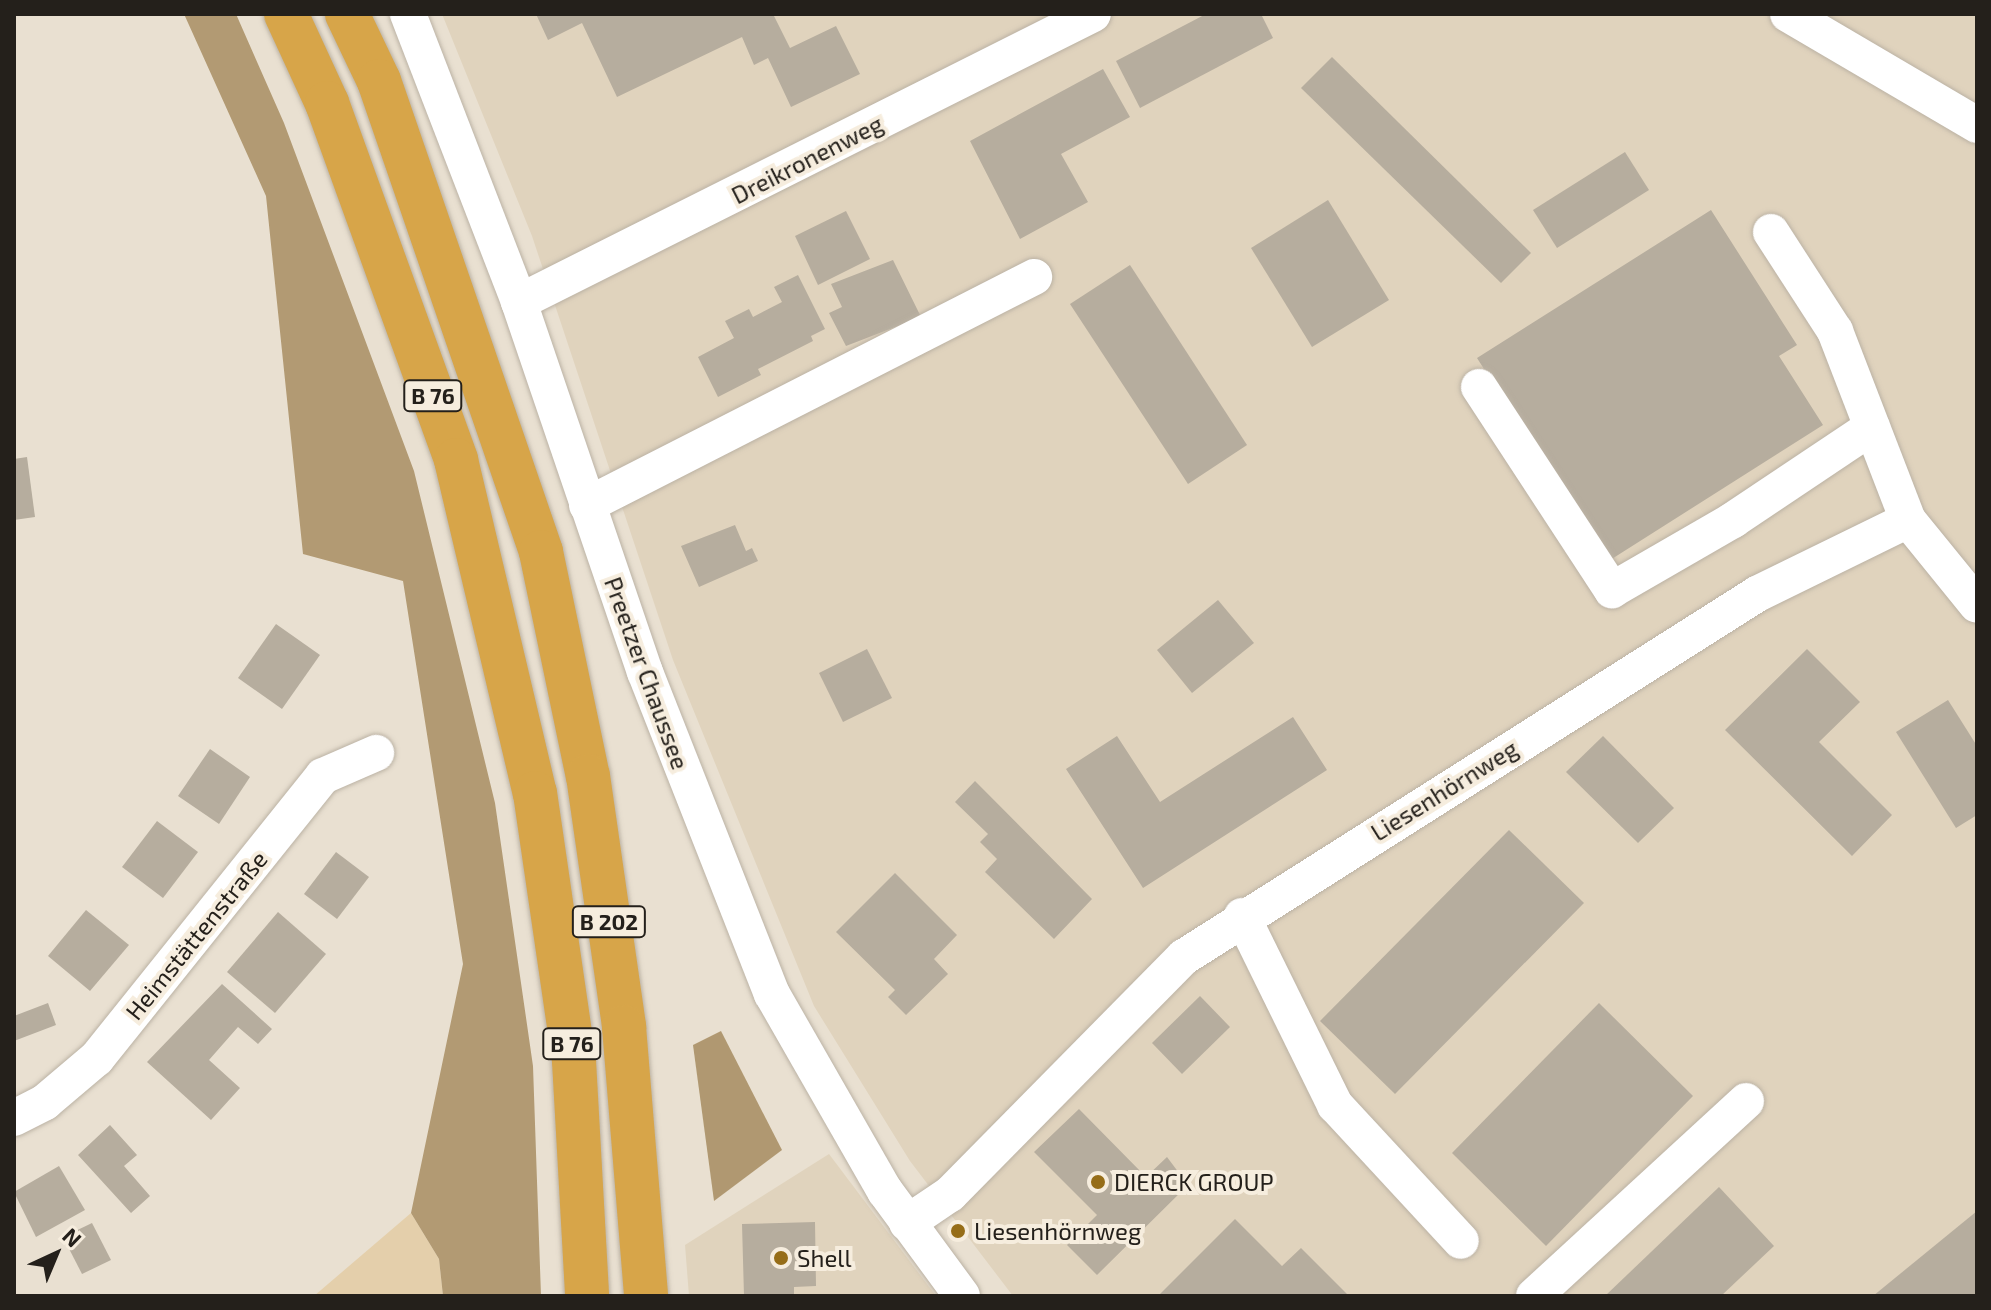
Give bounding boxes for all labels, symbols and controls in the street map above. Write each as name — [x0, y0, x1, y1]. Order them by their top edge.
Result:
street label: Dreikronenweg — [727, 108, 887, 210]
road number: B 76 — [403, 378, 463, 414]
street label: Preetzer Chaussee — [599, 573, 695, 773]
street label: Liesenhörnweg — [1365, 733, 1523, 847]
street label: Heimstättenstraße — [119, 845, 273, 1025]
road number: B 202 — [571, 904, 647, 940]
road number: B 76 — [542, 1026, 602, 1062]
place label: DIERCK GROUP — [1114, 1168, 1274, 1196]
marker: DIERCK GROUP — [1089, 1173, 1107, 1191]
north arrow — [16, 1214, 96, 1294]
place label: Liesenhörnweg — [974, 1217, 1141, 1245]
text: N — [58, 1222, 87, 1252]
marker: Liesenhörnweg — [949, 1222, 967, 1240]
place label: Shell — [797, 1244, 852, 1272]
marker: Shell — [772, 1249, 790, 1267]

